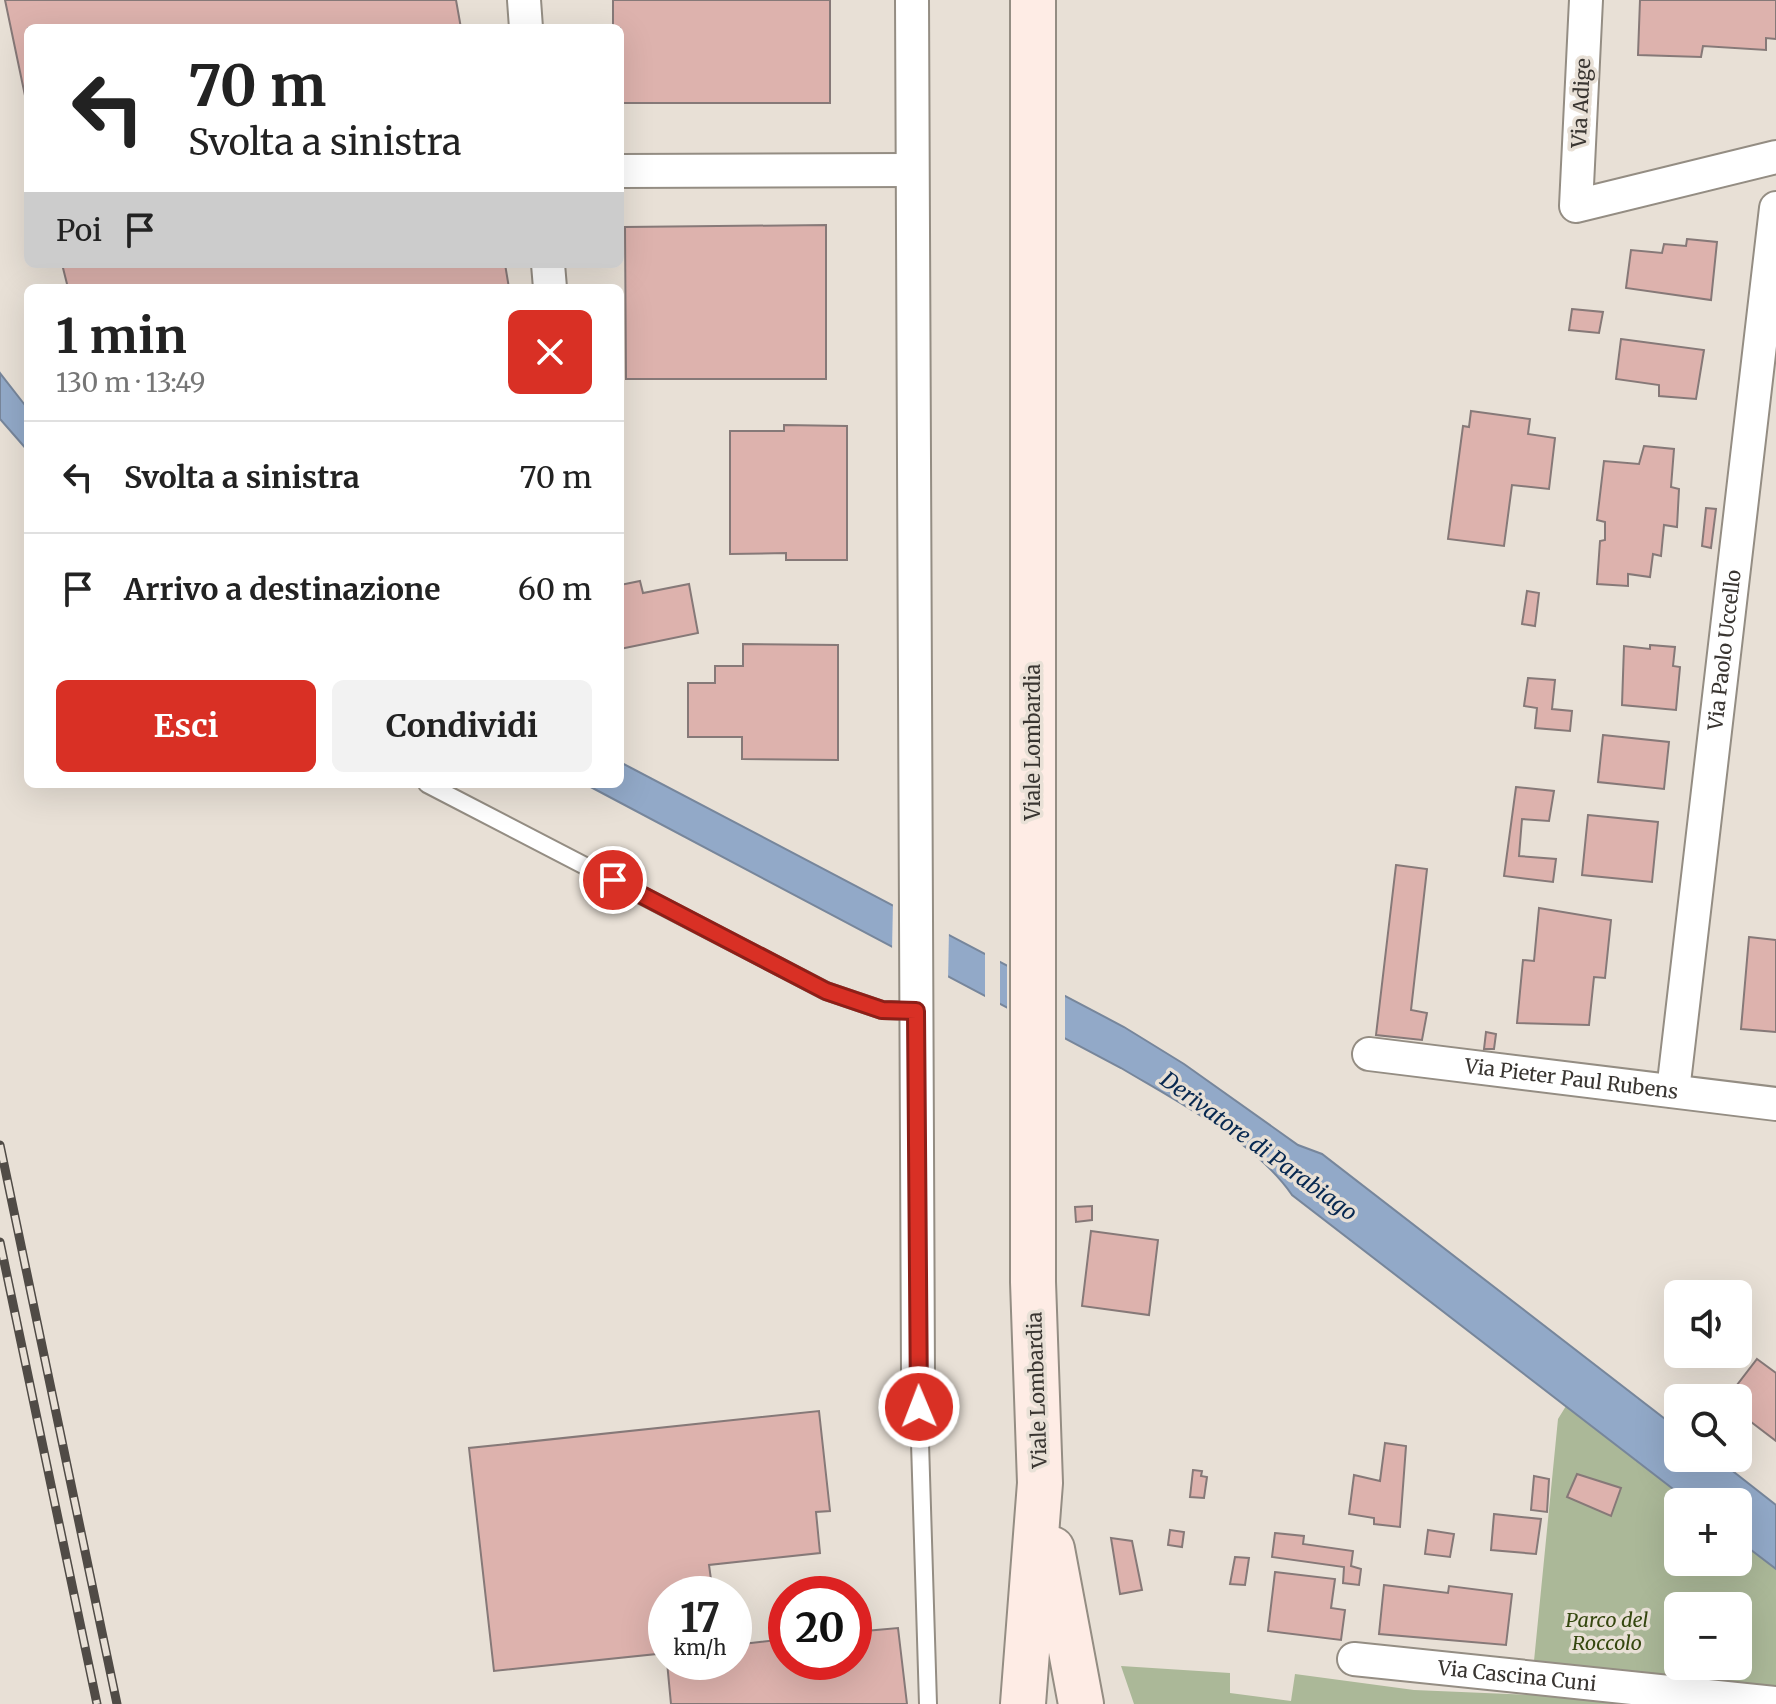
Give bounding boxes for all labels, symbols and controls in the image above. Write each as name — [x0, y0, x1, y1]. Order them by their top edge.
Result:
text: 70 m — [188, 51, 326, 121]
icon: left — [56, 56, 160, 160]
street label: Via Adige — [1566, 57, 1595, 149]
text: Svolta a sinistra — [188, 120, 462, 165]
icon: arrive — [118, 208, 162, 252]
text: Poi — [56, 211, 102, 249]
text: 1 min — [56, 306, 187, 366]
button: close — [508, 310, 592, 394]
text: 130 m · 13:49 — [56, 366, 205, 399]
icon: left — [56, 455, 100, 499]
text: Svolta a sinistra — [124, 458, 360, 496]
text: 70 m — [519, 458, 592, 496]
icon: arrive — [56, 567, 100, 611]
street label: Via Paolo Uccello — [1702, 568, 1746, 733]
text: Arrivo a destinazione — [124, 570, 441, 608]
text: 60 m — [518, 570, 592, 608]
street label: Viale Lombardia — [1020, 664, 1045, 821]
button: Esci — [56, 680, 316, 772]
button: Condividi — [332, 680, 592, 772]
pin — [579, 846, 647, 914]
icon: arrive — [591, 858, 635, 902]
street label: Via Pieter Paul Rubens — [1462, 1053, 1680, 1104]
water label: Derivatore di Parabiago — [1154, 1065, 1363, 1227]
map controls — [1664, 1280, 1752, 1680]
button: sound — [1664, 1280, 1752, 1368]
street label: Viale Lombardia — [1021, 1311, 1052, 1470]
position arrow — [877, 1365, 961, 1449]
button: search — [1664, 1384, 1752, 1472]
button: + — [1664, 1488, 1752, 1576]
speed limit sign: 20 — [768, 1576, 872, 1680]
button: − — [1664, 1592, 1752, 1680]
text: 17 — [680, 1593, 720, 1643]
park label: Parco del Roccolo — [1566, 1607, 1648, 1655]
text: km/h — [674, 1635, 726, 1660]
street label: Via Cascina Cuni — [1436, 1655, 1598, 1696]

